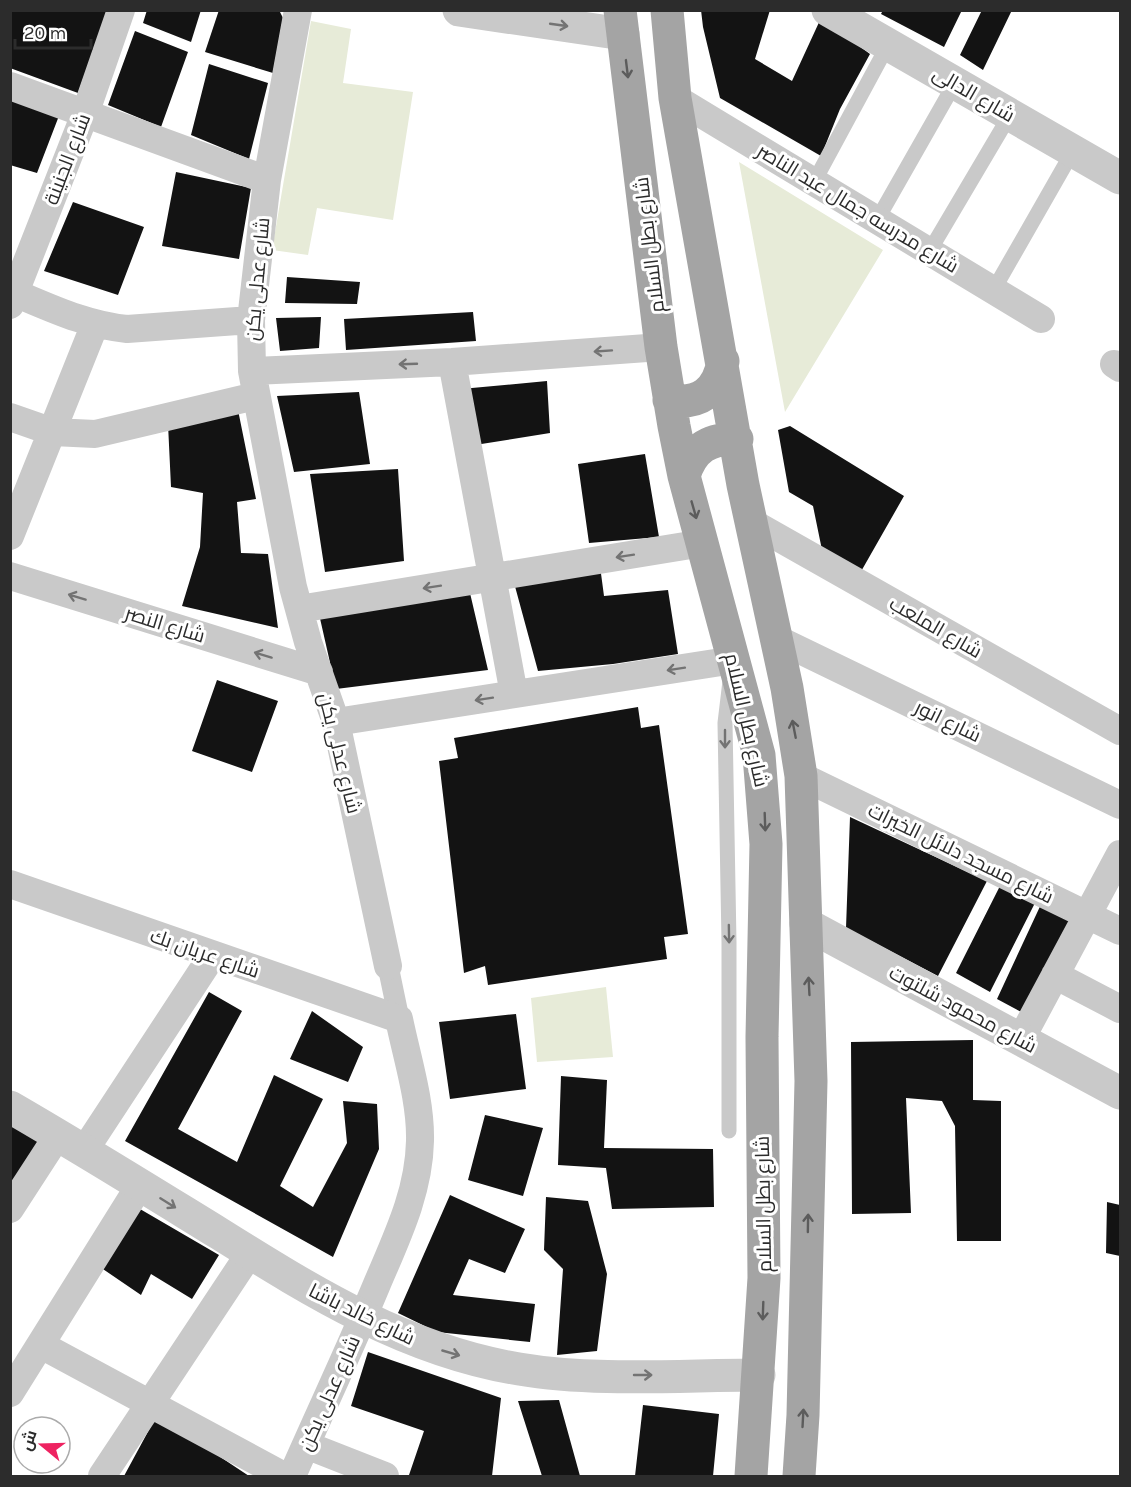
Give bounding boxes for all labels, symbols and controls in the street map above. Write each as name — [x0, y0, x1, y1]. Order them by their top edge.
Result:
scale bar — [15, 12, 92, 50]
one-way arrow — [548, 19, 568, 30]
text: 20 m — [24, 22, 66, 44]
one-way arrow — [622, 58, 633, 78]
street label: شارع الدالى — [928, 62, 1019, 129]
street label: شارع الجنينة — [40, 110, 97, 209]
street label: شارع مدرسه جمال عبد الناصر — [751, 139, 963, 280]
street label: شارع بطل السلام — [630, 176, 671, 314]
street label: شارع عدلى يكن — [241, 216, 276, 342]
one-way arrow — [593, 346, 613, 357]
one-way arrow — [399, 359, 419, 370]
one-way arrow — [688, 500, 700, 519]
one-way arrow — [615, 550, 635, 561]
one-way arrow — [423, 582, 443, 593]
one-way arrow — [68, 591, 87, 602]
street label: شارع الملعب — [884, 592, 986, 665]
street label: شارع النصر — [120, 601, 208, 649]
one-way arrow — [254, 649, 273, 660]
street label: شارع بطل السلام — [718, 651, 773, 790]
one-way arrow — [667, 664, 687, 675]
street label: شارع عدلى يكن — [311, 690, 366, 816]
one-way arrow — [474, 694, 494, 705]
street label: شارع انور — [909, 695, 985, 749]
one-way arrow — [788, 720, 799, 739]
one-way arrow — [719, 728, 731, 748]
street label: شارع مسجد دلائل الخيرات — [863, 798, 1057, 910]
one-way arrow — [760, 812, 771, 832]
one-way arrow — [723, 923, 735, 943]
street label: شارع عريان بك — [147, 924, 262, 985]
street label: شارع محمود شلتوت — [884, 961, 1040, 1060]
one-way arrow — [804, 977, 815, 997]
street label: شارع بطل السلام — [751, 1135, 778, 1272]
one-way arrow — [159, 1197, 176, 1209]
one-way arrow — [802, 1214, 814, 1234]
street label: شارع خالد باشا — [304, 1279, 419, 1352]
one-way arrow — [757, 1300, 768, 1320]
street label: شارع عدلى يكن — [294, 1332, 367, 1455]
one-way arrow — [441, 1348, 460, 1359]
one-way arrow — [633, 1369, 653, 1381]
one-way arrow — [797, 1409, 808, 1429]
north arrow — [12, 1415, 72, 1475]
text: ش — [16, 1427, 41, 1453]

